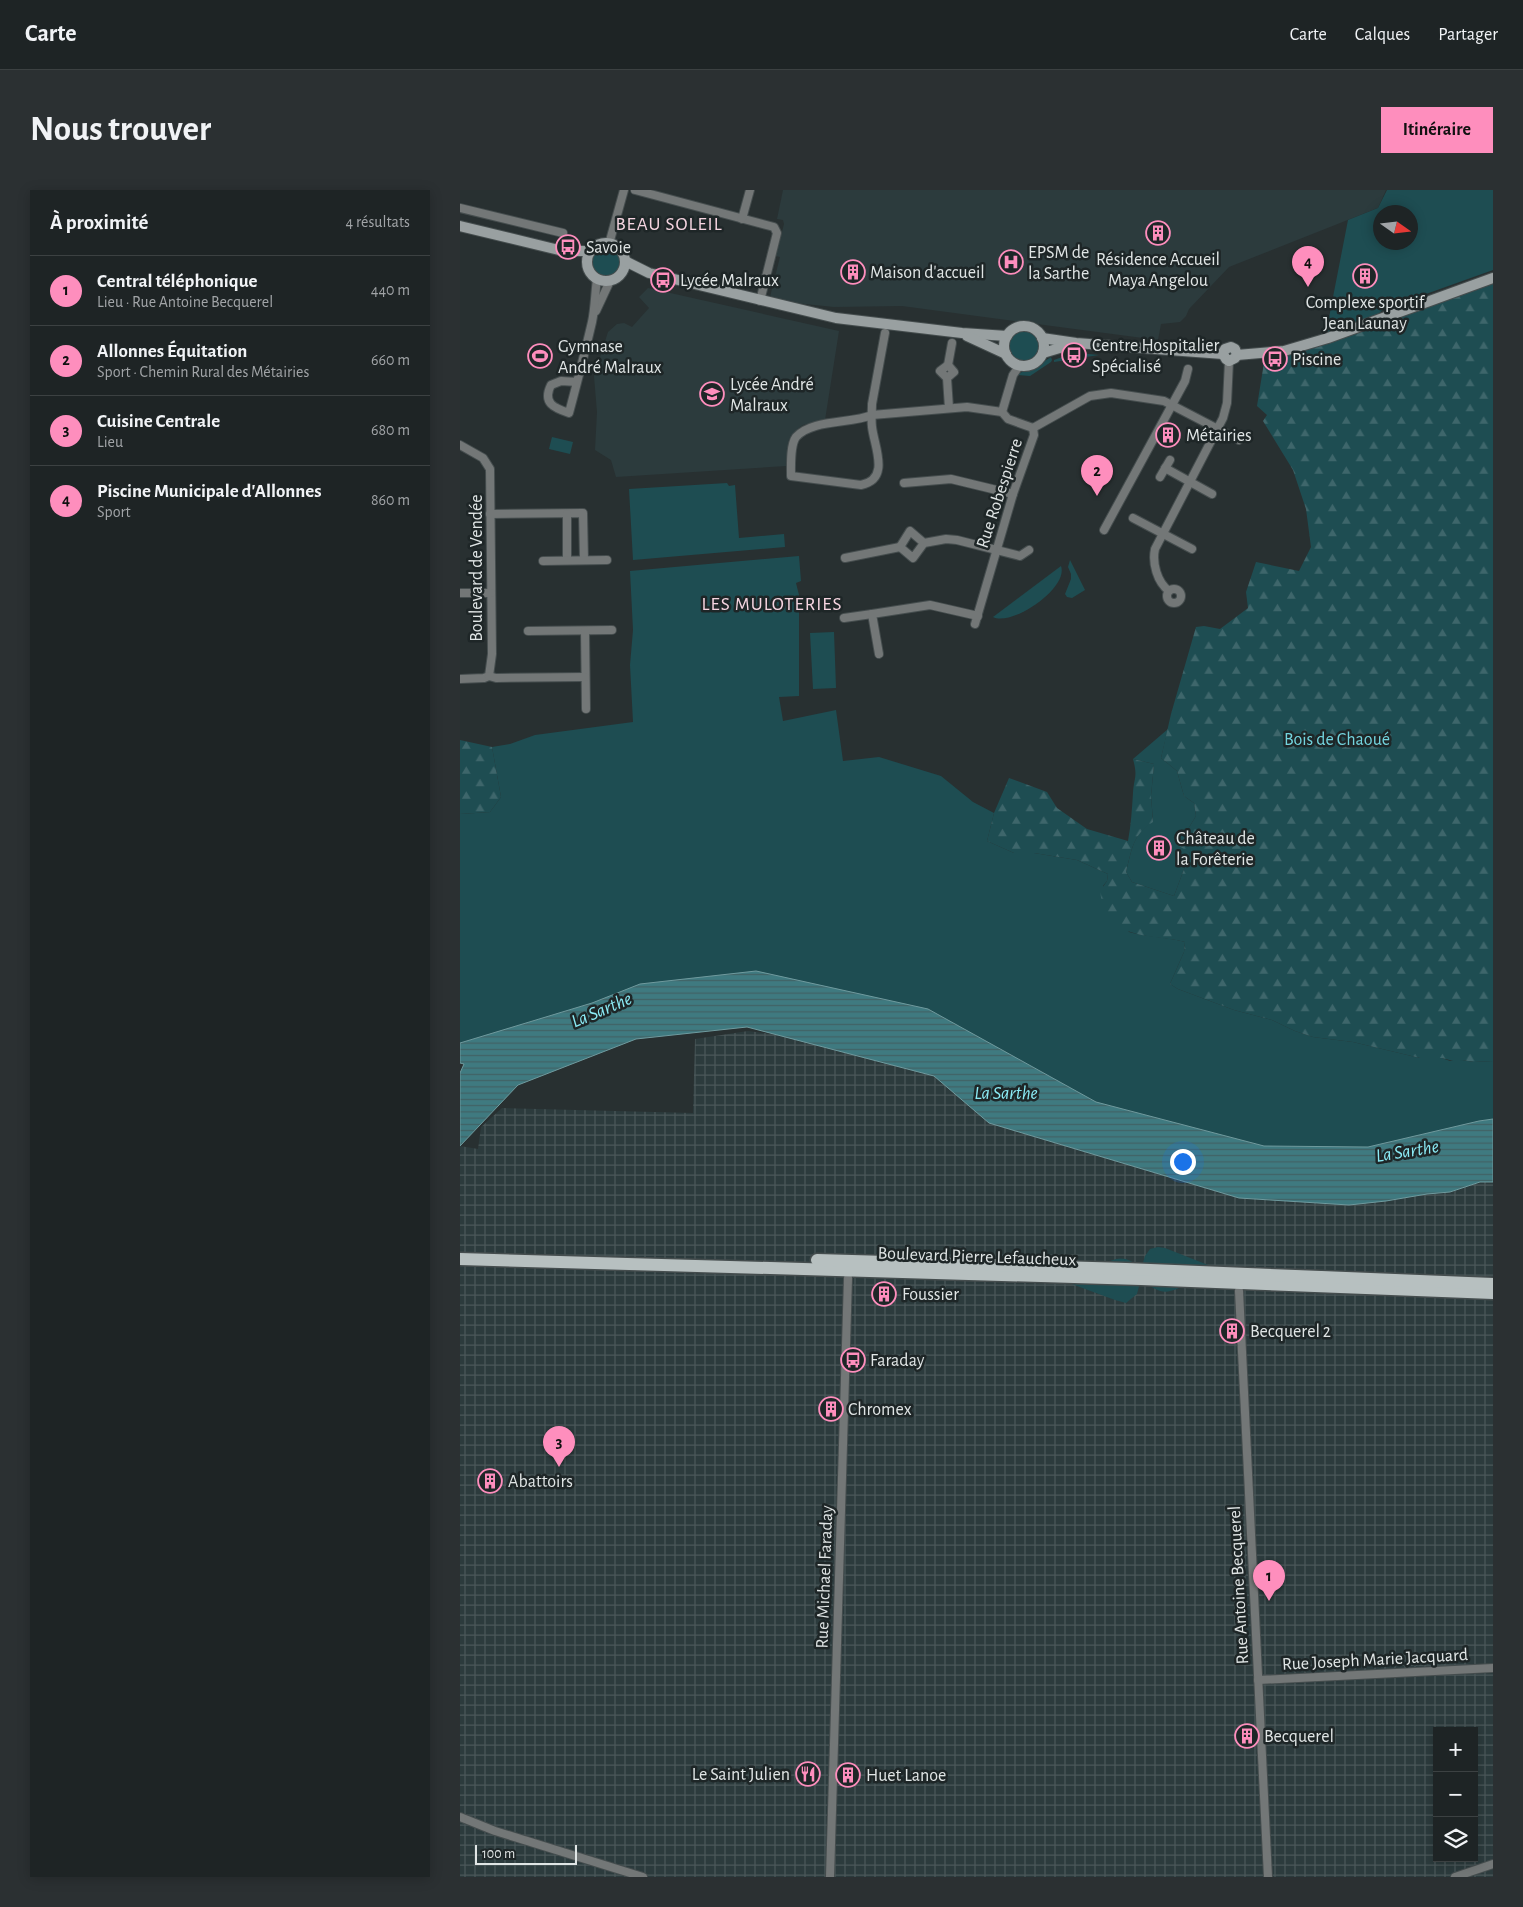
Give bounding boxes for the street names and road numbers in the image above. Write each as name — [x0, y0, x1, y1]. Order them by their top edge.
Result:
street label: Rue Robespierre — [974, 436, 1026, 550]
street label: Boulevard de Vendée — [468, 494, 486, 642]
street label: Boulevard Pierre Lefaucheux — [877, 1245, 1077, 1269]
street label: Rue Michael Faraday — [814, 1505, 837, 1649]
street label: Rue Antoine Becquerel — [1226, 1505, 1252, 1665]
street label: Rue Joseph Marie Jacquard — [1282, 1646, 1469, 1674]

